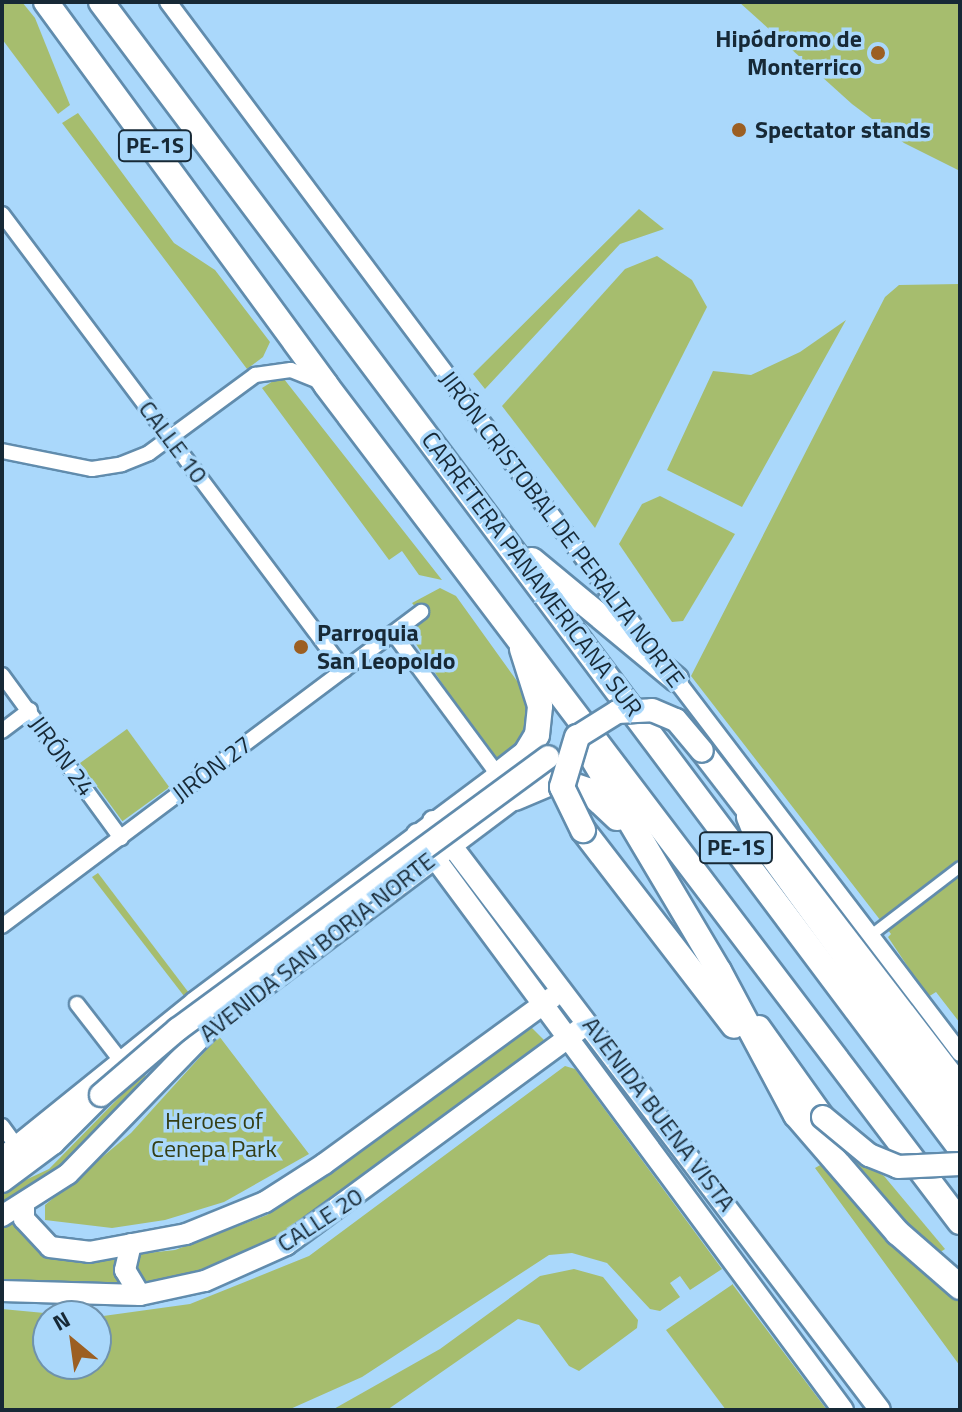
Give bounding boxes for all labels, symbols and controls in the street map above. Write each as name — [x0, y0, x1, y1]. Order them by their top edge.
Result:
place label: Hipódromo de Monterrico — [715, 25, 862, 81]
marker: Hipódromo de Monterrico — [869, 44, 887, 62]
place label: Spectator stands — [755, 116, 931, 144]
marker: Spectator stands — [730, 121, 748, 139]
road number: PE-1S — [117, 128, 193, 164]
street label: JIRÓN CRISTOBAL DE PERALTA NORTE — [434, 365, 690, 693]
street label: CALLE 10 — [133, 395, 213, 489]
street label: CARRETERA PANAMERICANA SUR — [415, 426, 649, 722]
place label: Parroquia San Leopoldo — [317, 619, 455, 675]
marker: Parroquia San Leopoldo — [292, 638, 310, 656]
street label: JIRÓN 24 — [23, 710, 101, 802]
street label: JIRÓN 27 — [167, 730, 257, 808]
road number: PE-1S — [698, 830, 774, 866]
street label: AVENIDA SAN BORJA NORTE — [194, 846, 440, 1048]
street label: AVENIDA BUENA VISTA — [577, 1011, 741, 1217]
park label: Heroes of Cenepa Park — [151, 1107, 277, 1163]
street label: CALLE 20 — [272, 1182, 368, 1258]
north arrow — [32, 1300, 112, 1380]
text: N — [46, 1302, 76, 1339]

